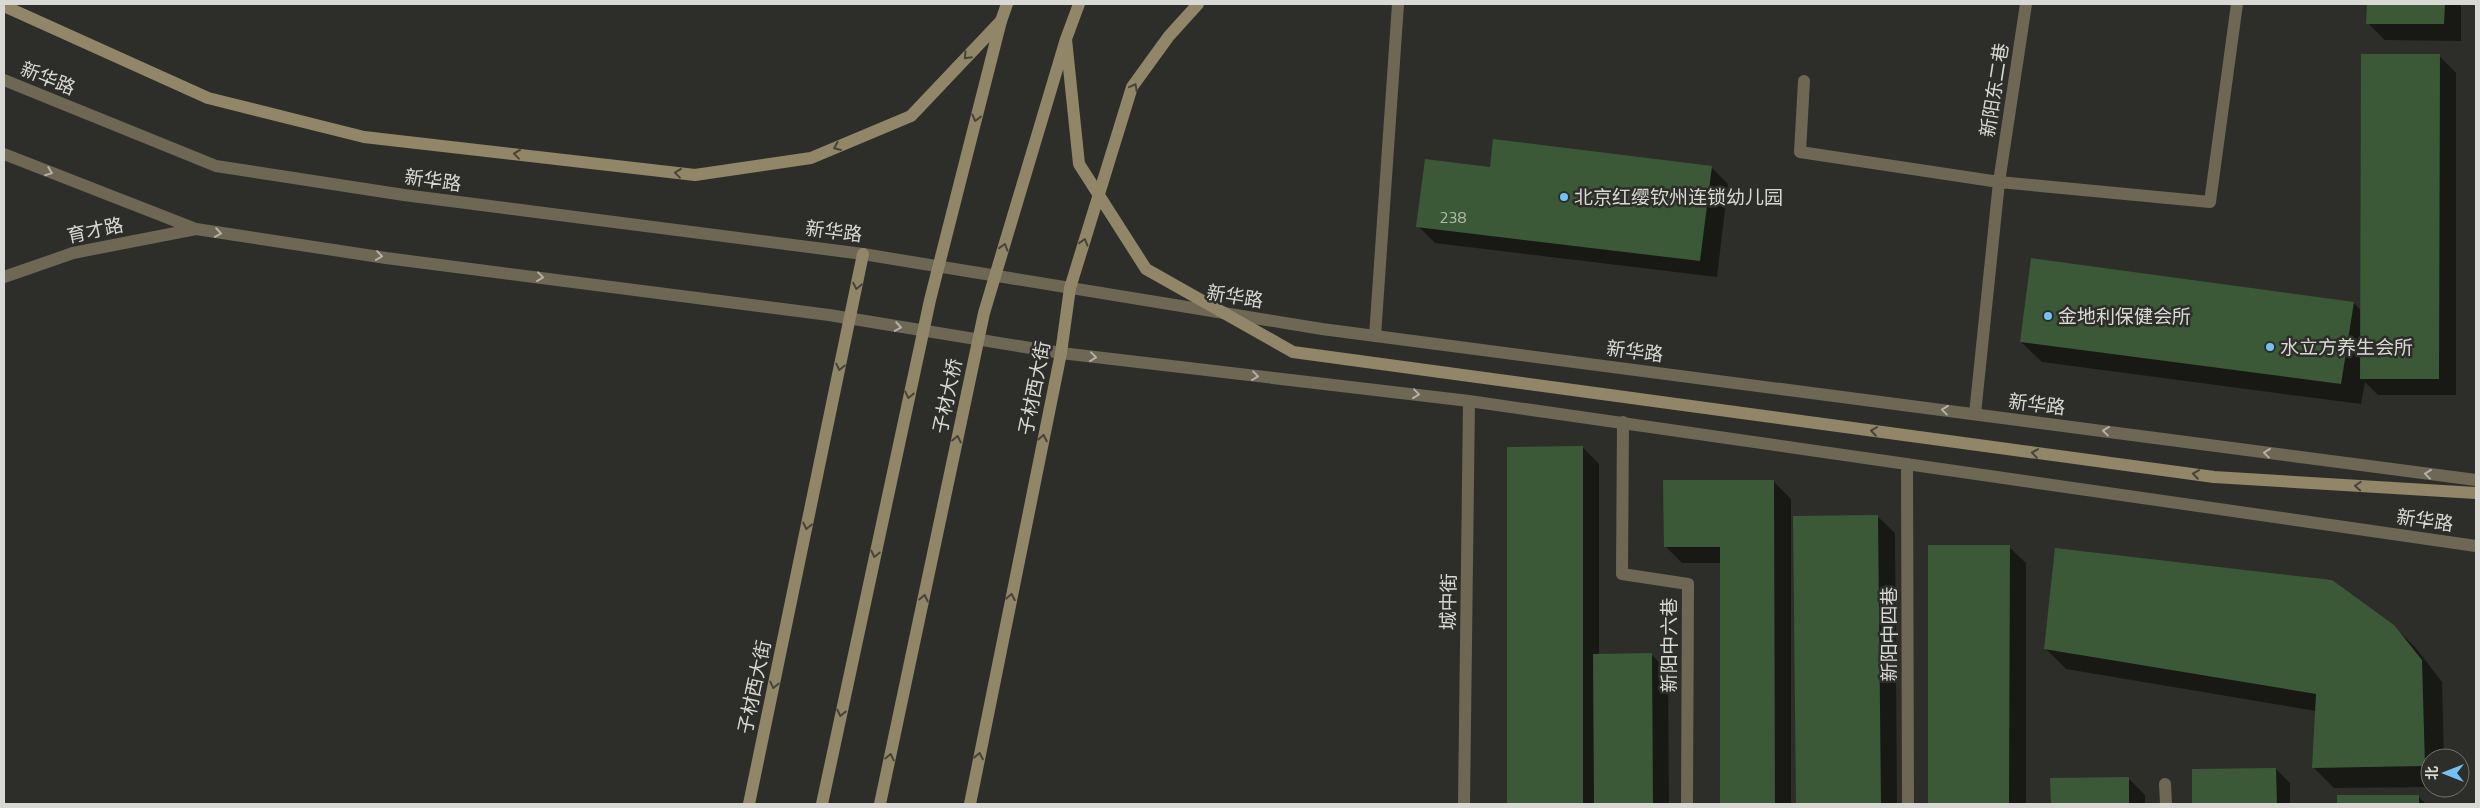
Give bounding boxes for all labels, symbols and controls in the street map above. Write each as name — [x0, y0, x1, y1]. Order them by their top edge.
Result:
street label: 新阳东二巷 — [1972, 41, 2015, 139]
one-way arrow — [964, 51, 973, 60]
street label: 新华路 — [16, 53, 80, 102]
one-way arrow — [1128, 84, 1138, 93]
one-way arrow — [971, 114, 982, 123]
one-way arrow — [833, 141, 842, 151]
one-way arrow — [512, 149, 520, 160]
street label: 新华路 — [403, 161, 463, 198]
one-way arrow — [44, 165, 53, 176]
one-way arrow — [674, 168, 682, 179]
place label: 北京红缨钦州连锁幼儿园 — [1574, 182, 1783, 211]
marker: 北京红缨钦州连锁幼儿园 — [1558, 191, 1570, 203]
house number: 238 — [1440, 205, 1466, 229]
street label: 育才路 — [64, 209, 126, 250]
street label: 新华路 — [804, 213, 864, 248]
one-way arrow — [214, 227, 222, 237]
one-way arrow — [1079, 238, 1089, 246]
one-way arrow — [998, 243, 1008, 251]
one-way arrow — [374, 251, 383, 261]
one-way arrow — [536, 271, 544, 282]
street label: 新华路 — [1205, 277, 1266, 314]
one-way arrow — [852, 282, 862, 291]
place label: 金地利保健会所 — [2058, 301, 2191, 330]
marker: 金地利保健会所 — [2042, 310, 2054, 322]
one-way arrow — [894, 321, 903, 331]
place label: 水立方养生会所 — [2280, 332, 2413, 361]
street label: 新华路 — [1605, 333, 1665, 368]
street label: 子材西大街 — [1010, 339, 1057, 437]
marker: 水立方养生会所 — [2264, 341, 2276, 353]
one-way arrow — [1090, 351, 1098, 362]
street label: 子材大桥 — [924, 356, 969, 436]
one-way arrow — [835, 362, 846, 371]
one-way arrow — [1251, 370, 1259, 381]
street label: 新华路 — [2007, 386, 2067, 421]
one-way arrow — [1413, 388, 1421, 399]
one-way arrow — [905, 391, 915, 400]
one-way arrow — [1940, 406, 1949, 416]
one-way arrow — [1869, 426, 1877, 437]
one-way arrow — [2101, 427, 2110, 437]
one-way arrow — [1038, 433, 1048, 442]
one-way arrow — [952, 434, 962, 443]
one-way arrow — [2030, 448, 2039, 458]
one-way arrow — [2262, 448, 2271, 458]
one-way arrow — [2424, 469, 2432, 480]
one-way arrow — [2191, 470, 2200, 480]
one-way arrow — [2353, 480, 2361, 491]
street label: 新华路 — [2395, 501, 2455, 538]
one-way arrow — [802, 521, 813, 530]
one-way arrow — [870, 550, 881, 559]
street label: 城中街 — [1433, 573, 1462, 631]
street label: 新阳中四巷 — [1874, 586, 1903, 682]
one-way arrow — [918, 593, 928, 602]
one-way arrow — [1006, 593, 1016, 602]
street label: 新阳中六巷 — [1654, 597, 1683, 693]
street label: 子材西大街 — [729, 637, 778, 736]
one-way arrow — [769, 680, 780, 689]
one-way arrow — [836, 709, 847, 717]
north arrow — [2420, 748, 2470, 798]
one-way arrow — [884, 752, 895, 761]
one-way arrow — [974, 752, 984, 761]
text: 北 — [2421, 766, 2442, 780]

